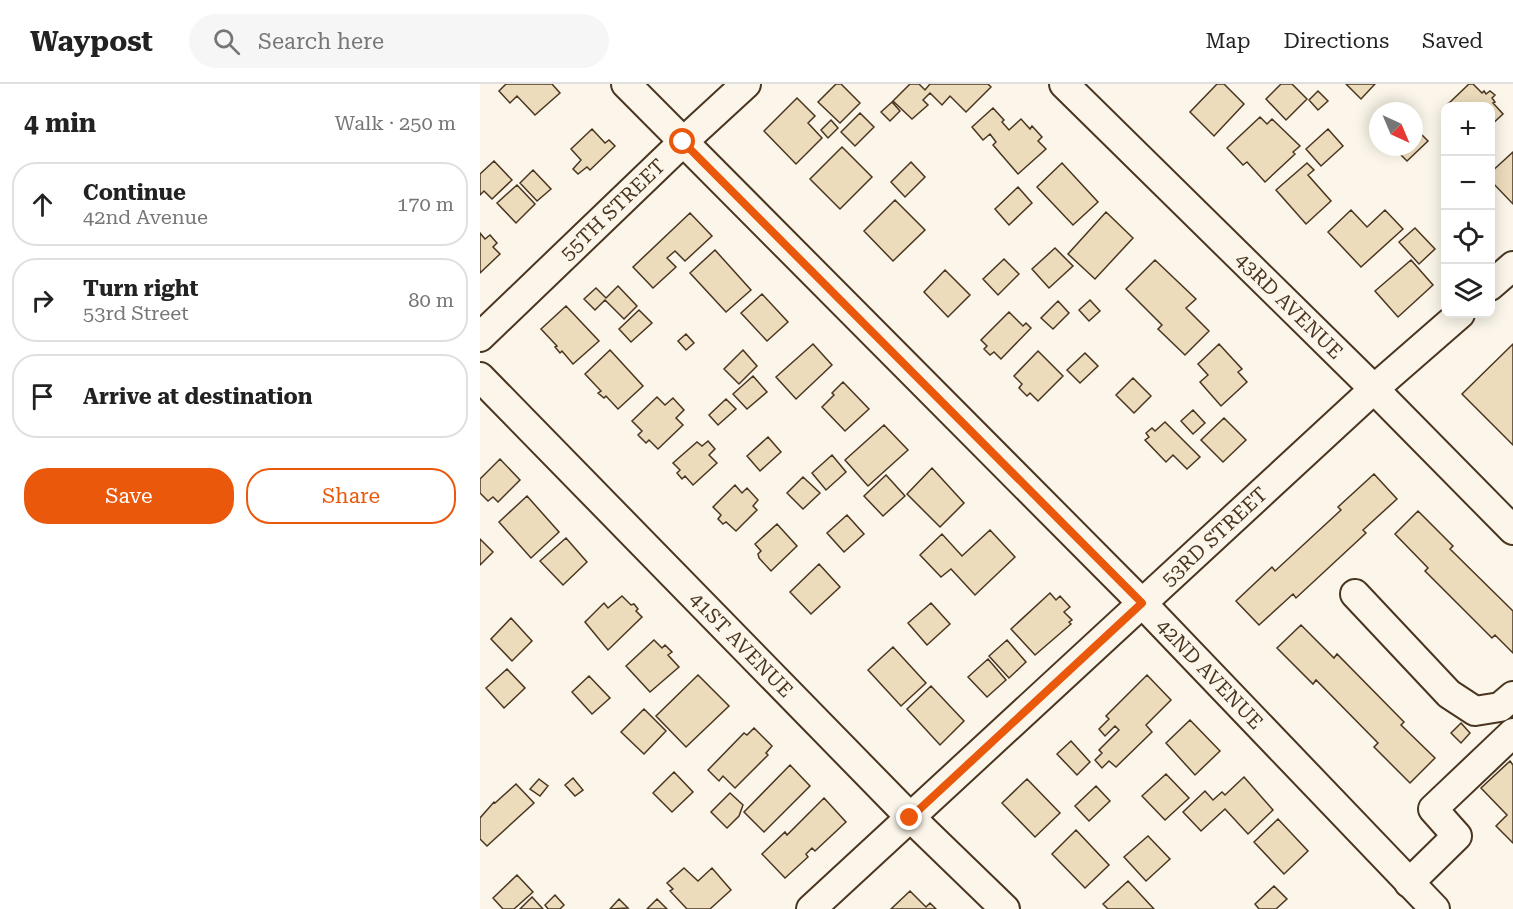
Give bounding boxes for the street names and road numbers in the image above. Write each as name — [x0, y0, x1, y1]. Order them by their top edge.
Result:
street label: 55TH STREET — [555, 154, 670, 265]
street label: 43RD AVENUE — [1230, 247, 1348, 364]
street label: 53RD STREET — [1157, 482, 1272, 591]
street label: 41ST AVENUE — [685, 587, 798, 702]
street label: 42ND AVENUE — [1152, 614, 1268, 734]

